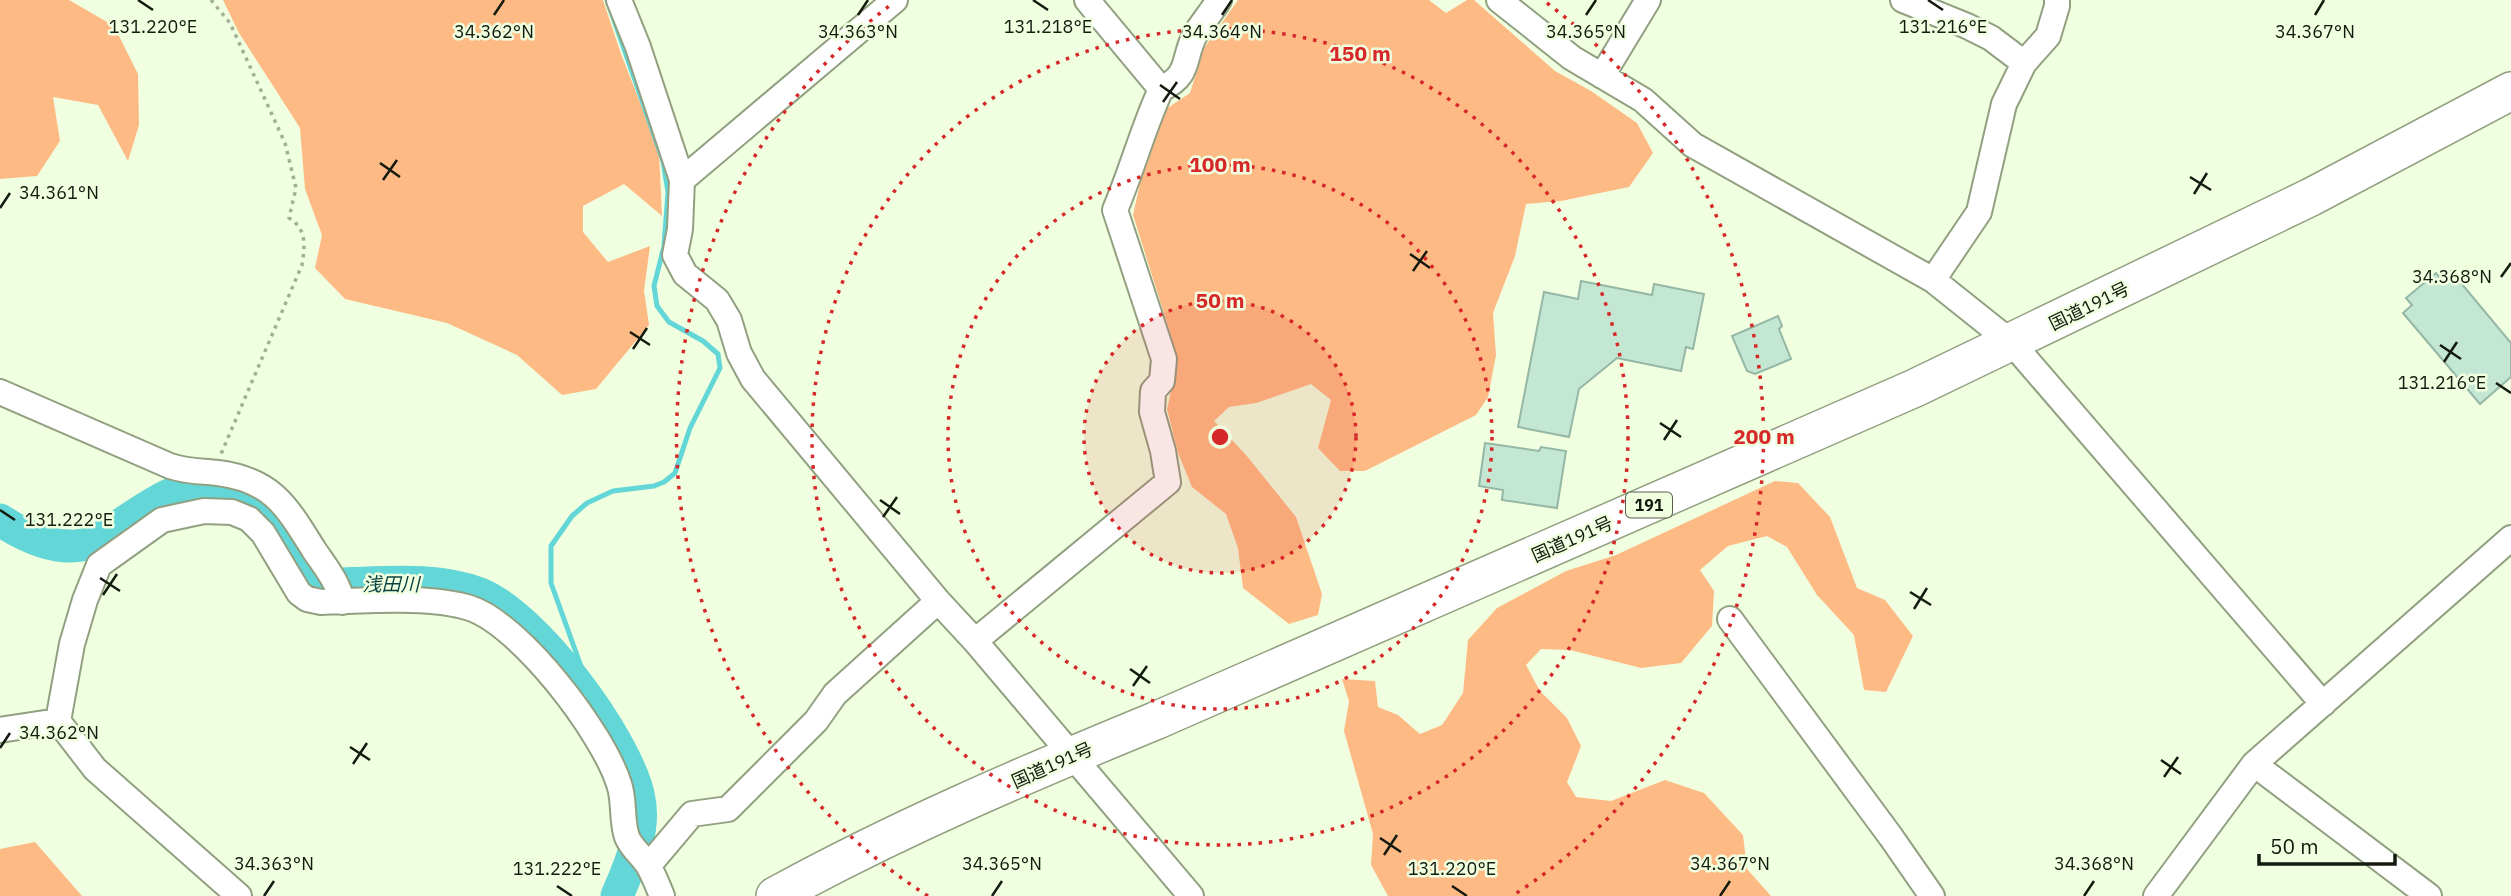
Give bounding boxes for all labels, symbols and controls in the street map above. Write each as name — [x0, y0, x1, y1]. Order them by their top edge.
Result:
text: 131.220°E — [109, 15, 197, 38]
text: 131.218°E — [1004, 15, 1092, 38]
text: 131.216°E — [1899, 15, 1987, 38]
text: 34.362°N — [454, 20, 534, 43]
text: 34.363°N — [818, 20, 898, 43]
text: 34.364°N — [1182, 20, 1262, 43]
text: 34.365°N — [1546, 20, 1626, 43]
text: 34.367°N — [2275, 20, 2355, 43]
text: 150 m — [1329, 39, 1391, 67]
text: 100 m — [1189, 150, 1251, 178]
text: 34.361°N — [19, 181, 99, 204]
text: 34.368°N — [2412, 265, 2492, 288]
street label: 国道191号 — [2045, 277, 2133, 335]
text: 50 m — [1196, 286, 1244, 314]
text: 131.216°E — [2398, 371, 2486, 394]
text: 200 m — [1733, 422, 1795, 450]
centre of rings — [1208, 425, 1232, 449]
road number: 191 — [1626, 492, 1672, 518]
text: 131.222°E — [25, 508, 113, 531]
street label: 国道191号 — [1528, 511, 1616, 567]
water label: 浅田川 — [362, 572, 421, 596]
text: 34.362°N — [19, 721, 99, 744]
street label: 国道191号 — [1008, 737, 1096, 793]
scale bar — [2259, 822, 2396, 866]
text: 50 m — [2270, 832, 2319, 860]
text: 34.363°N — [234, 852, 314, 875]
text: 34.365°N — [962, 852, 1042, 875]
text: 34.367°N — [1690, 852, 1770, 875]
text: 34.368°N — [2054, 852, 2134, 875]
text: 131.222°E — [513, 857, 601, 880]
text: 131.220°E — [1408, 857, 1496, 880]

